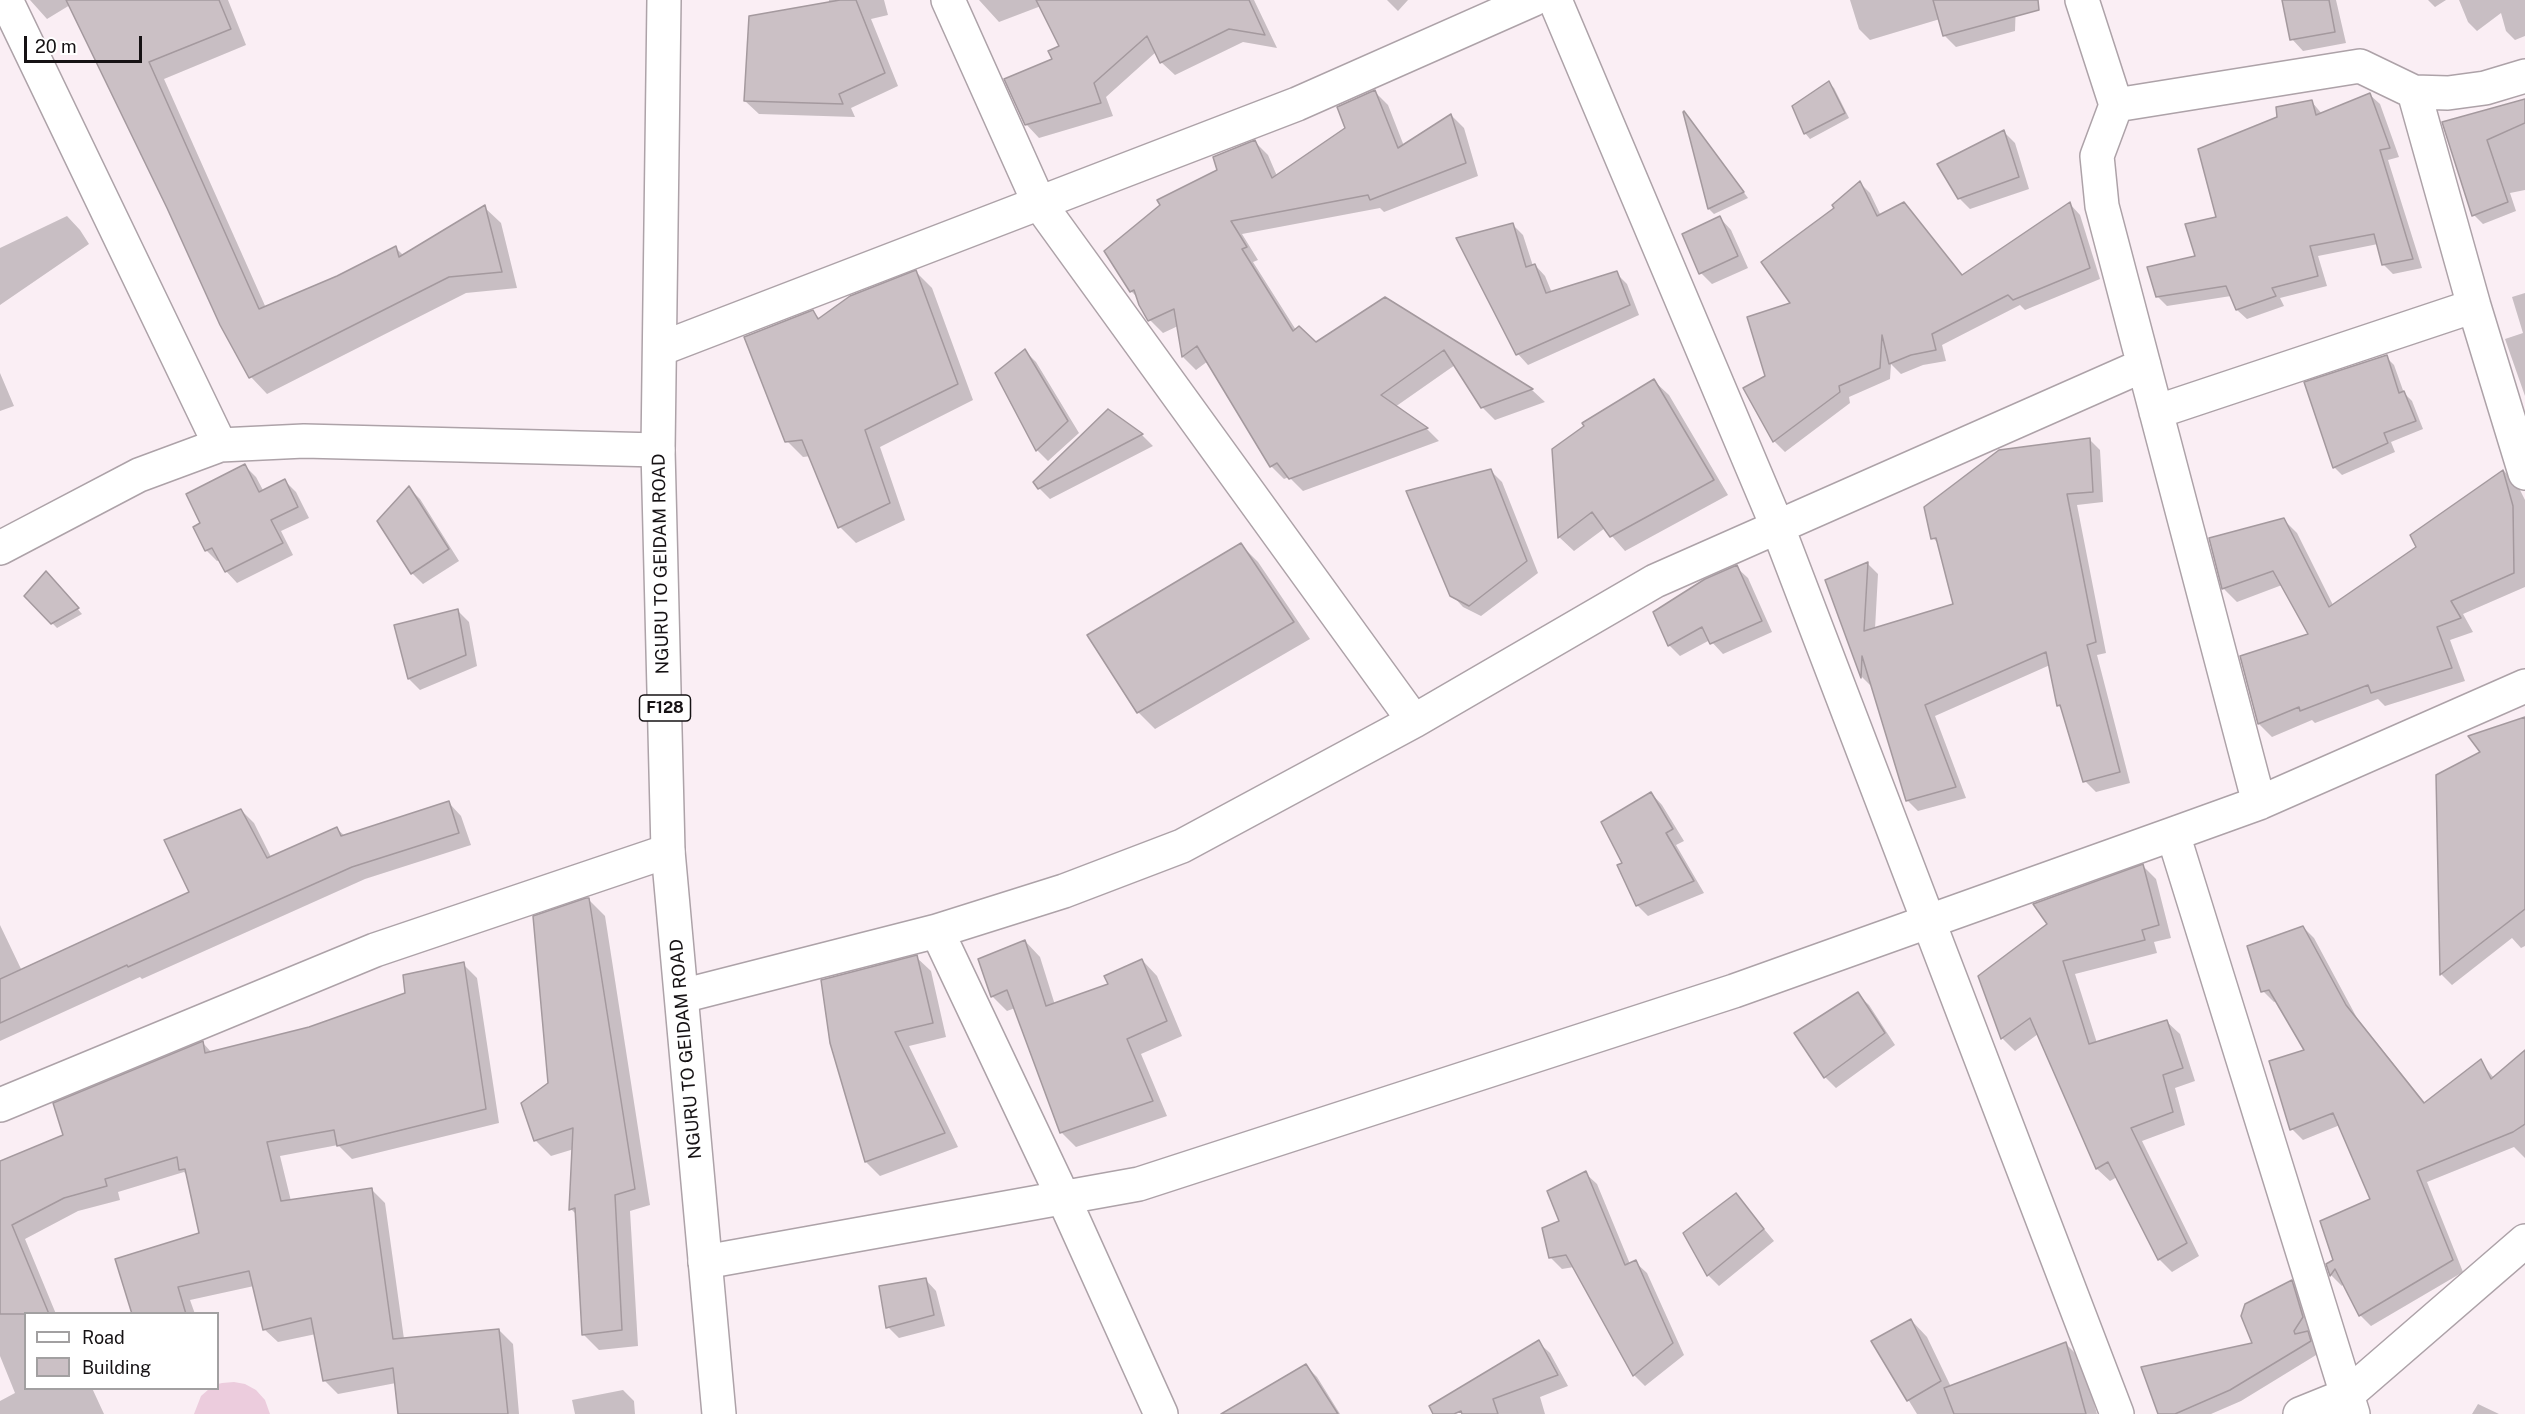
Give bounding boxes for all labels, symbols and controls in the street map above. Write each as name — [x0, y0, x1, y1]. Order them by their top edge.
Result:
scale bar — [27, 24, 146, 62]
text: 20 m — [35, 36, 77, 57]
street label: NGURU TO GEIDAM ROAD — [648, 453, 674, 675]
road number: F128 — [640, 695, 690, 721]
street label: NGURU TO GEIDAM ROAD — [666, 938, 706, 1160]
legend — [24, 1312, 219, 1390]
text: Road — [82, 1327, 125, 1348]
text: Building — [82, 1357, 151, 1378]

